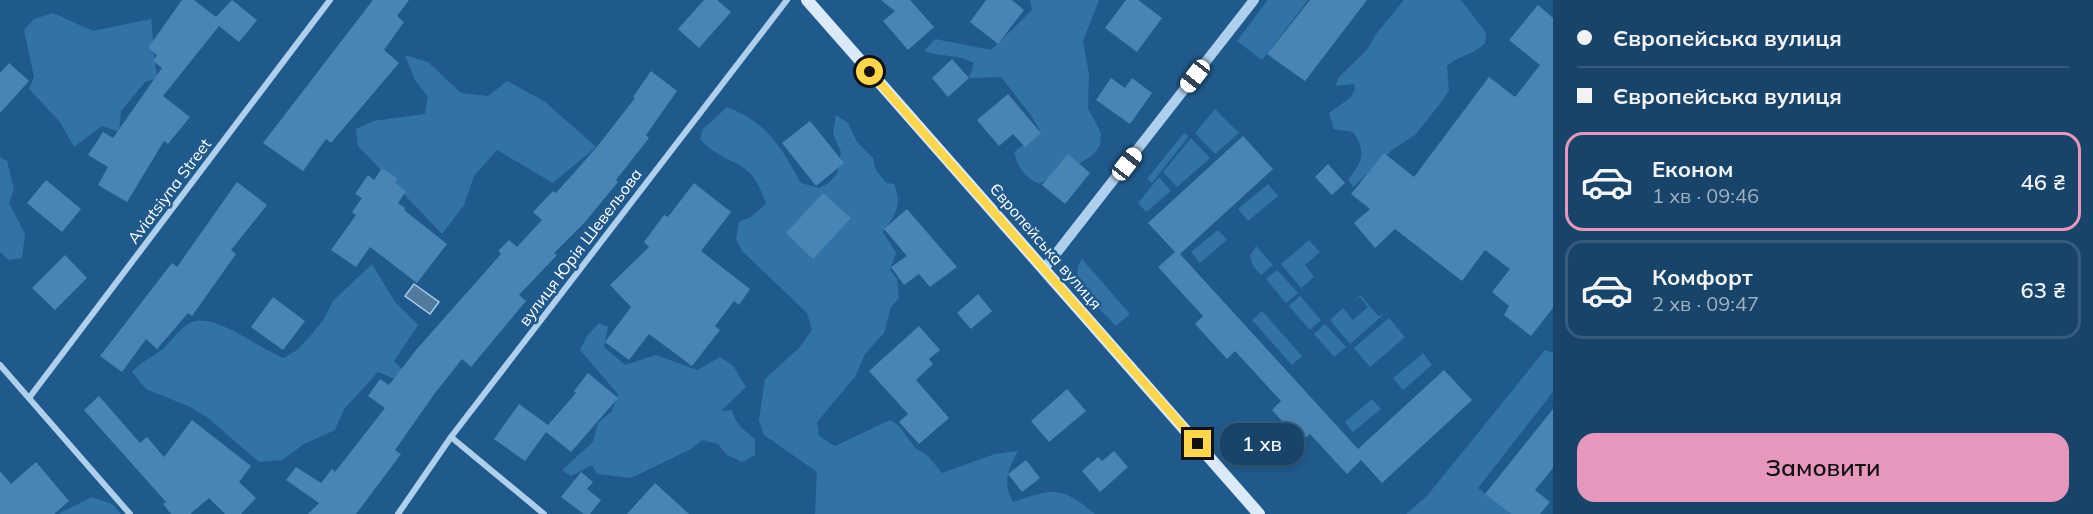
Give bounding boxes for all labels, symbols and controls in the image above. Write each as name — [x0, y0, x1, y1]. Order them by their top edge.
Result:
text: Європейська вулиця — [1613, 24, 1842, 52]
car — [1177, 56, 1213, 96]
route start — [856, 58, 883, 85]
text: Європейська вулиця — [1613, 82, 1842, 110]
street label: Aviatsiyna Street — [123, 134, 215, 248]
car — [1109, 144, 1145, 184]
icon: car — [1580, 155, 1634, 209]
text: Економ — [1652, 155, 1733, 183]
street label: вулиця Юрія Шевельова — [514, 164, 646, 330]
text: 46 ₴ — [2021, 168, 2066, 196]
street label: Європейська вулиця — [986, 179, 1106, 313]
text: 1 хв · 09:46 — [1652, 183, 1759, 208]
icon: car — [1580, 263, 1634, 317]
text: Комфорт — [1652, 263, 1753, 291]
text: 63 ₴ — [2021, 276, 2066, 304]
text: 2 хв · 09:47 — [1652, 291, 1759, 316]
callout: 1 хв — [1219, 423, 1303, 465]
route end — [1184, 430, 1211, 457]
text: 1 хв — [1242, 431, 1282, 456]
button: Замовити — [1577, 433, 2069, 502]

